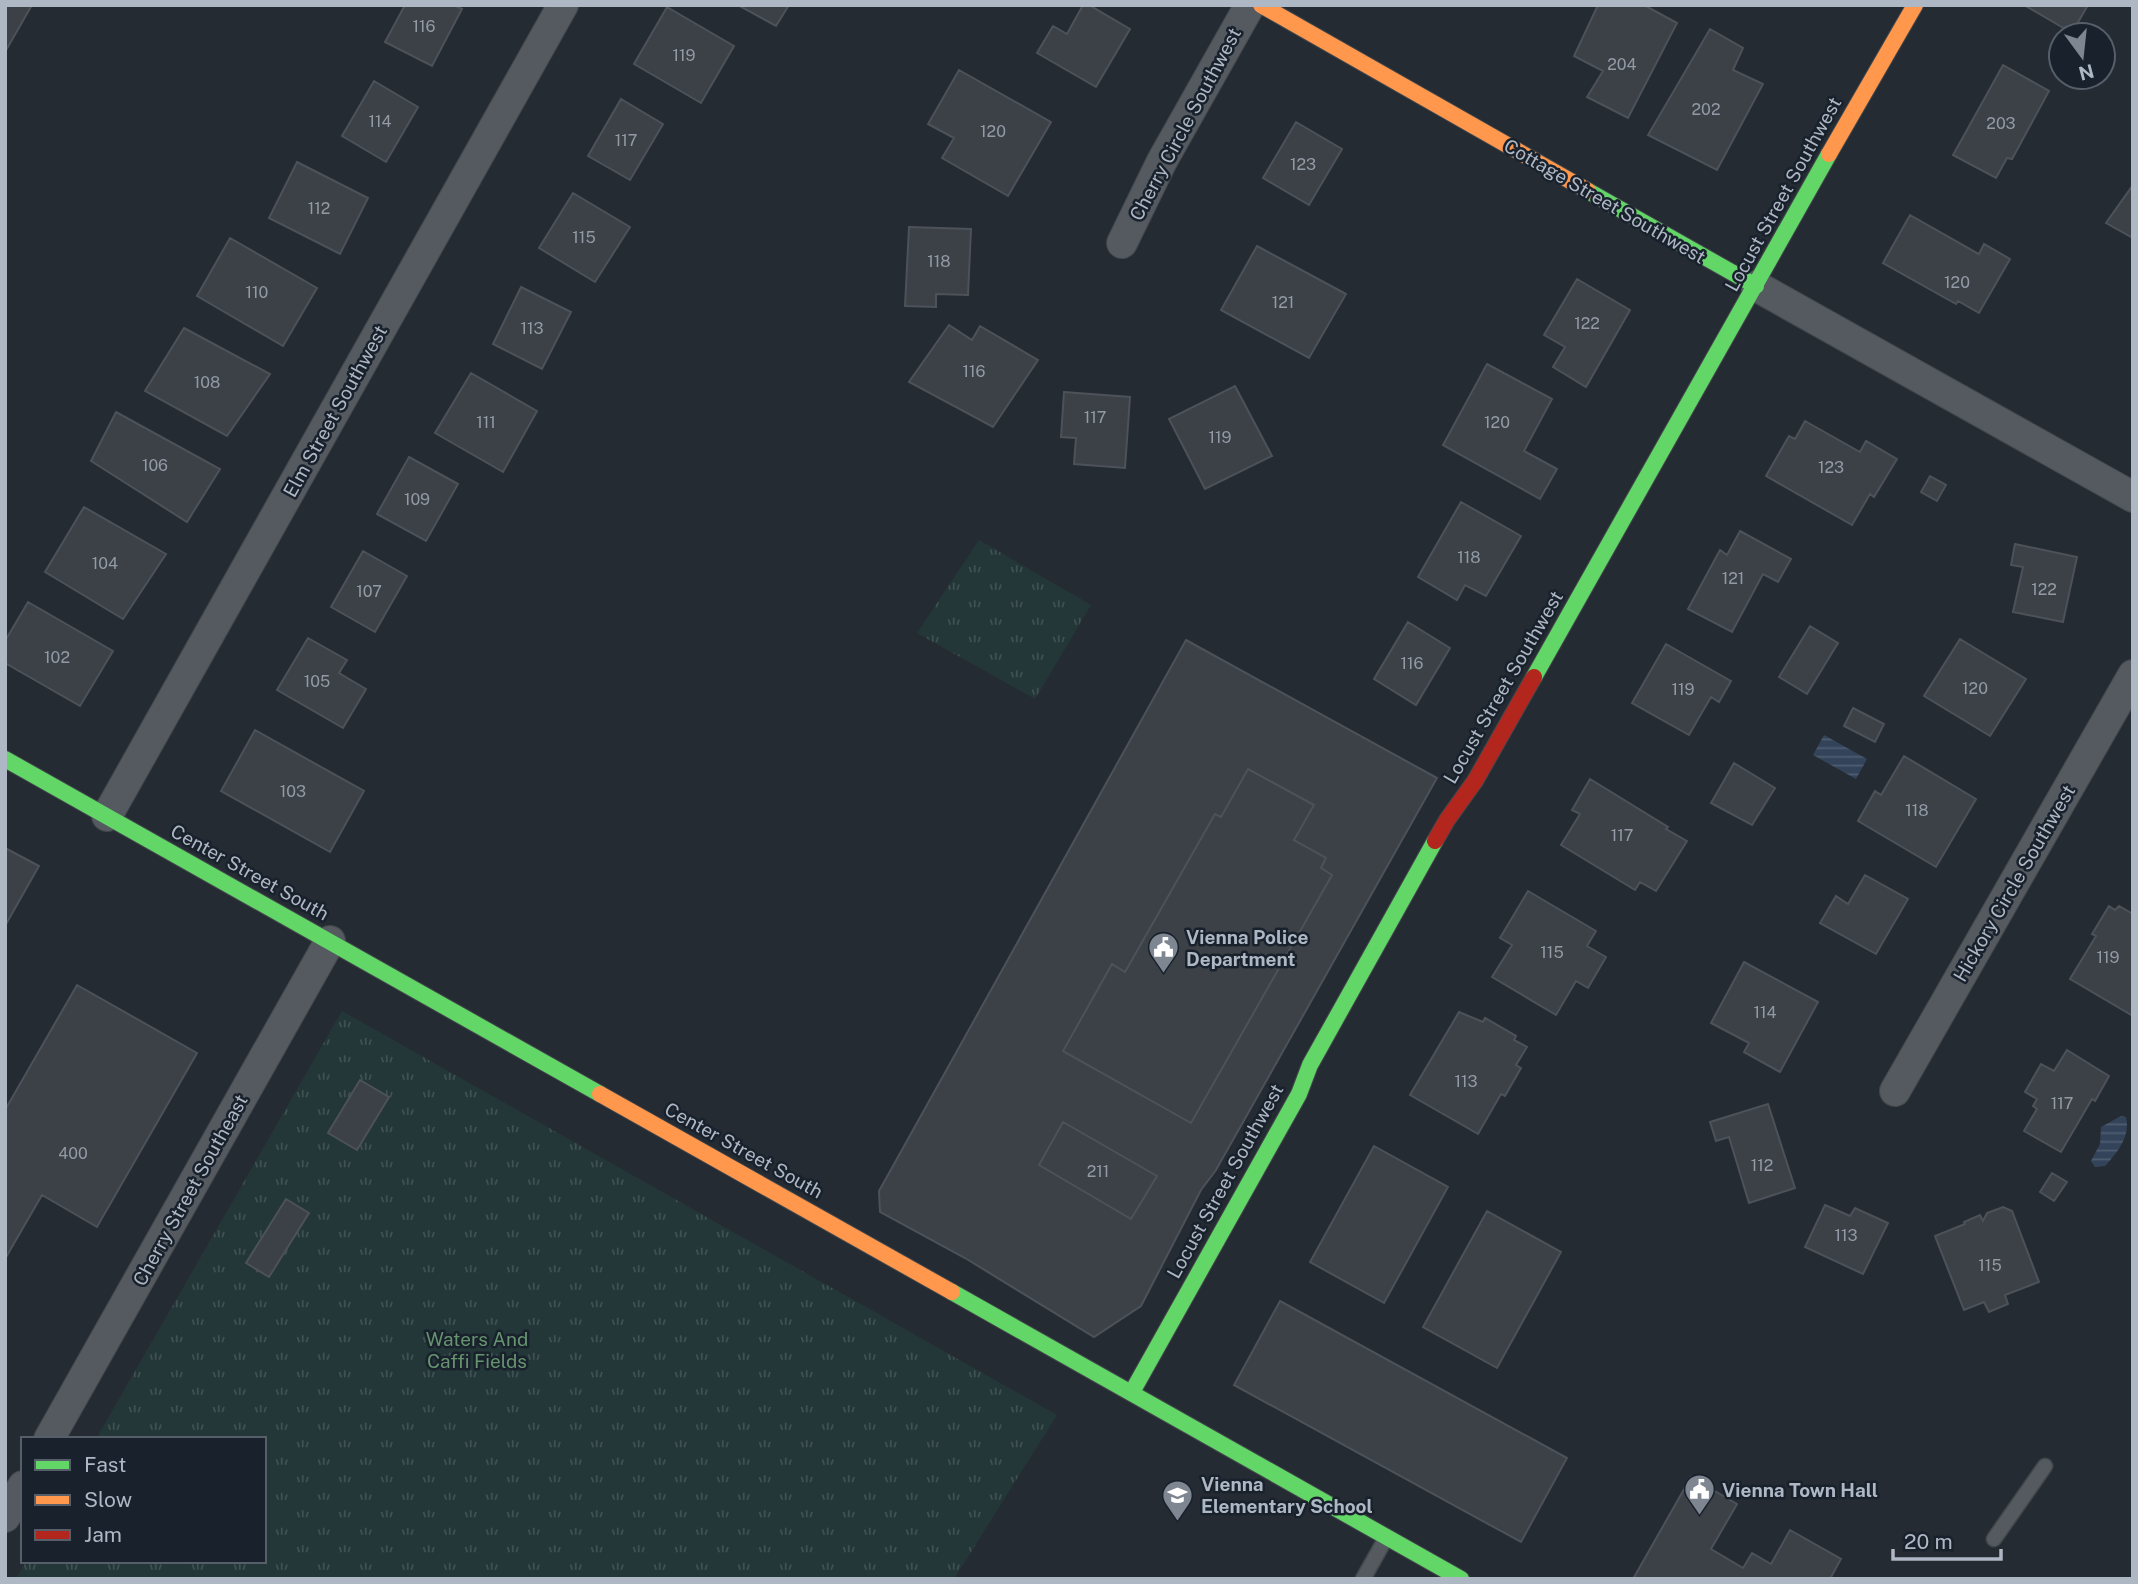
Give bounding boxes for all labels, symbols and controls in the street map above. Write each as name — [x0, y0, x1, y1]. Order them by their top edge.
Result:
house number: 116 — [413, 17, 436, 36]
north arrow — [2047, 21, 2117, 91]
street label: Cherry Circle Southwest — [1125, 24, 1245, 224]
house number: 119 — [672, 46, 696, 65]
house number: 204 — [1607, 55, 1637, 74]
text: N — [2076, 60, 2096, 85]
street label: Locust Street Southwest — [1720, 93, 1846, 295]
house number: 202 — [1692, 100, 1720, 119]
house number: 114 — [368, 112, 392, 131]
house number: 203 — [1986, 114, 2016, 133]
house number: 120 — [980, 122, 1006, 141]
house number: 117 — [615, 131, 637, 150]
street label: Cottage Street Southwest — [1500, 134, 1710, 268]
house number: 123 — [1290, 155, 1316, 174]
house number: 112 — [308, 199, 330, 218]
house number: 115 — [572, 228, 596, 247]
house number: 118 — [927, 252, 951, 271]
house number: 120 — [1944, 273, 1970, 292]
house number: 110 — [246, 283, 269, 302]
house number: 121 — [1272, 293, 1294, 312]
house number: 122 — [1574, 314, 1600, 333]
house number: 113 — [520, 319, 544, 338]
street label: Elm Street Southwest — [279, 321, 391, 501]
house number: 116 — [963, 362, 986, 381]
house number: 108 — [194, 373, 220, 392]
house number: 117 — [1084, 408, 1106, 427]
house number: 111 — [476, 413, 496, 432]
house number: 120 — [1484, 413, 1510, 432]
house number: 119 — [1208, 428, 1232, 447]
house number: 106 — [142, 456, 168, 475]
house number: 123 — [1818, 458, 1844, 477]
house number: 109 — [404, 490, 430, 509]
house number: 118 — [1457, 548, 1481, 567]
house number: 104 — [92, 554, 118, 573]
house number: 121 — [1722, 569, 1744, 588]
house number: 122 — [2031, 580, 2057, 599]
house number: 107 — [356, 582, 382, 601]
street label: Locust Street Southwest — [1439, 587, 1567, 787]
house number: 102 — [44, 648, 70, 667]
house number: 116 — [1401, 654, 1424, 673]
house number: 105 — [304, 672, 330, 691]
house number: 120 — [1962, 679, 1988, 698]
house number: 119 — [1671, 680, 1695, 699]
street label: Hickory Circle Southwest — [1949, 781, 2079, 985]
house number: 103 — [280, 782, 306, 801]
house number: 118 — [1905, 801, 1929, 820]
street label: Center Street South — [167, 819, 333, 925]
house number: 117 — [1611, 826, 1633, 845]
place label: Vienna Police Department — [1186, 926, 1309, 970]
public building icon: Vienna Police Department — [1146, 931, 1180, 975]
house number: 115 — [1540, 943, 1564, 962]
house number: 119 — [2096, 948, 2120, 967]
house number: 114 — [1753, 1003, 1777, 1022]
house number: 113 — [1454, 1072, 1478, 1091]
street label: Locust Street Southwest — [1162, 1080, 1288, 1282]
street label: Cherry Street Southeast — [128, 1090, 252, 1290]
house number: 117 — [2051, 1094, 2073, 1113]
street label: Center Street South — [661, 1097, 827, 1203]
house number: 400 — [58, 1144, 88, 1163]
house number: 112 — [1751, 1156, 1773, 1175]
house number: 211 — [1087, 1162, 1109, 1181]
house number: 113 — [1834, 1226, 1858, 1245]
house number: 115 — [1978, 1256, 2002, 1275]
park label: Waters And Caffi Fields — [426, 1328, 528, 1372]
legend — [21, 1437, 266, 1563]
text: Fast — [84, 1452, 126, 1477]
place label: Vienna Elementary School — [1201, 1473, 1373, 1517]
public building icon: Vienna Town Hall — [1682, 1473, 1716, 1517]
school or university icon: Vienna Elementary School — [1161, 1478, 1195, 1522]
place label: Vienna Town Hall — [1722, 1479, 1878, 1501]
text: Slow — [84, 1487, 132, 1512]
scale bar — [1893, 1518, 2002, 1562]
text: Jam — [84, 1522, 122, 1547]
text: 20 m — [1904, 1529, 1953, 1554]

